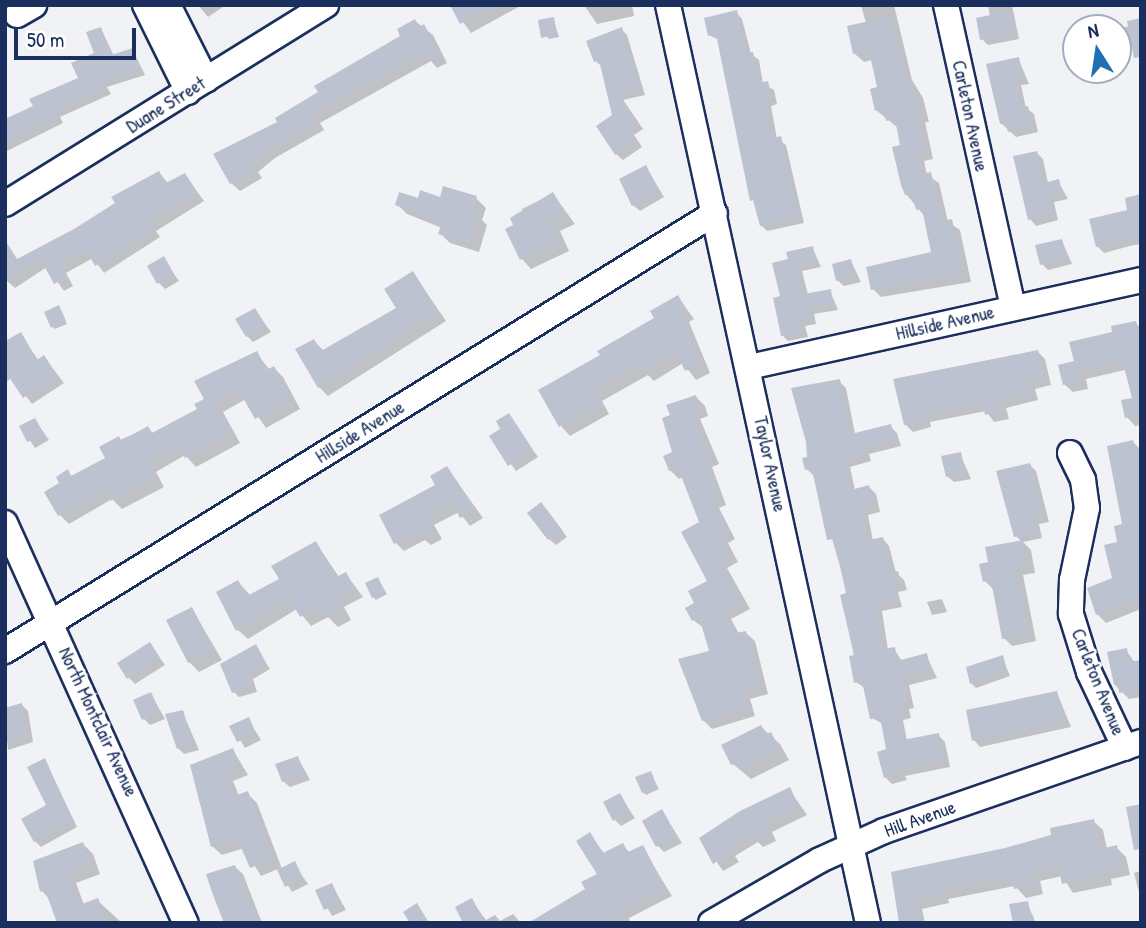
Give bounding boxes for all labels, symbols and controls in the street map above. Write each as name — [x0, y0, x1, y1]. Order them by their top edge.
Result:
scale bar — [18, 14, 140, 58]
north arrow — [1062, 14, 1132, 84]
text: N — [1085, 17, 1101, 44]
text: 50 m — [27, 25, 64, 54]
street label: Carleton Avenue — [947, 58, 993, 174]
street label: Duane Street — [122, 72, 210, 138]
street label: Hillside Avenue — [894, 301, 996, 345]
street label: Hillside Avenue — [311, 396, 409, 468]
street label: Taylor Avenue — [749, 414, 791, 514]
street label: Carleton Avenue — [1066, 625, 1130, 739]
street label: North Montclair Avenue — [53, 644, 143, 800]
street label: Hill Avenue — [881, 796, 959, 842]

